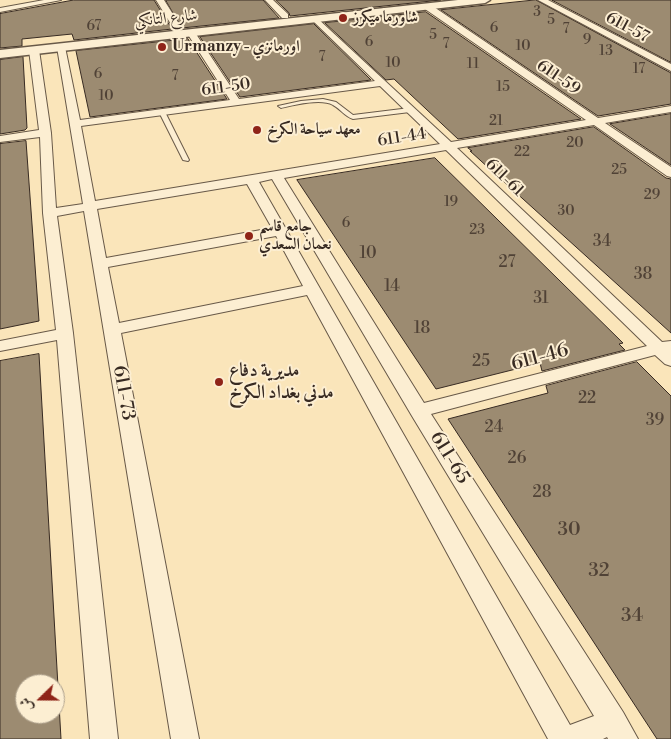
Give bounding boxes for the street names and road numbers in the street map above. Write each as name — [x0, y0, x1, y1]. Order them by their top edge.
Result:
street label: شارع التانكي — [134, 6, 198, 32]
street label: 611-57 — [602, 9, 652, 47]
street label: 611-59 — [533, 57, 583, 99]
street label: 611-50 — [200, 75, 252, 101]
street label: 611-44 — [376, 125, 428, 151]
street label: 611-61 — [481, 155, 527, 201]
street label: 611-46 — [509, 339, 571, 377]
street label: 611-73 — [107, 364, 139, 422]
street label: 611-65 — [424, 428, 474, 488]

